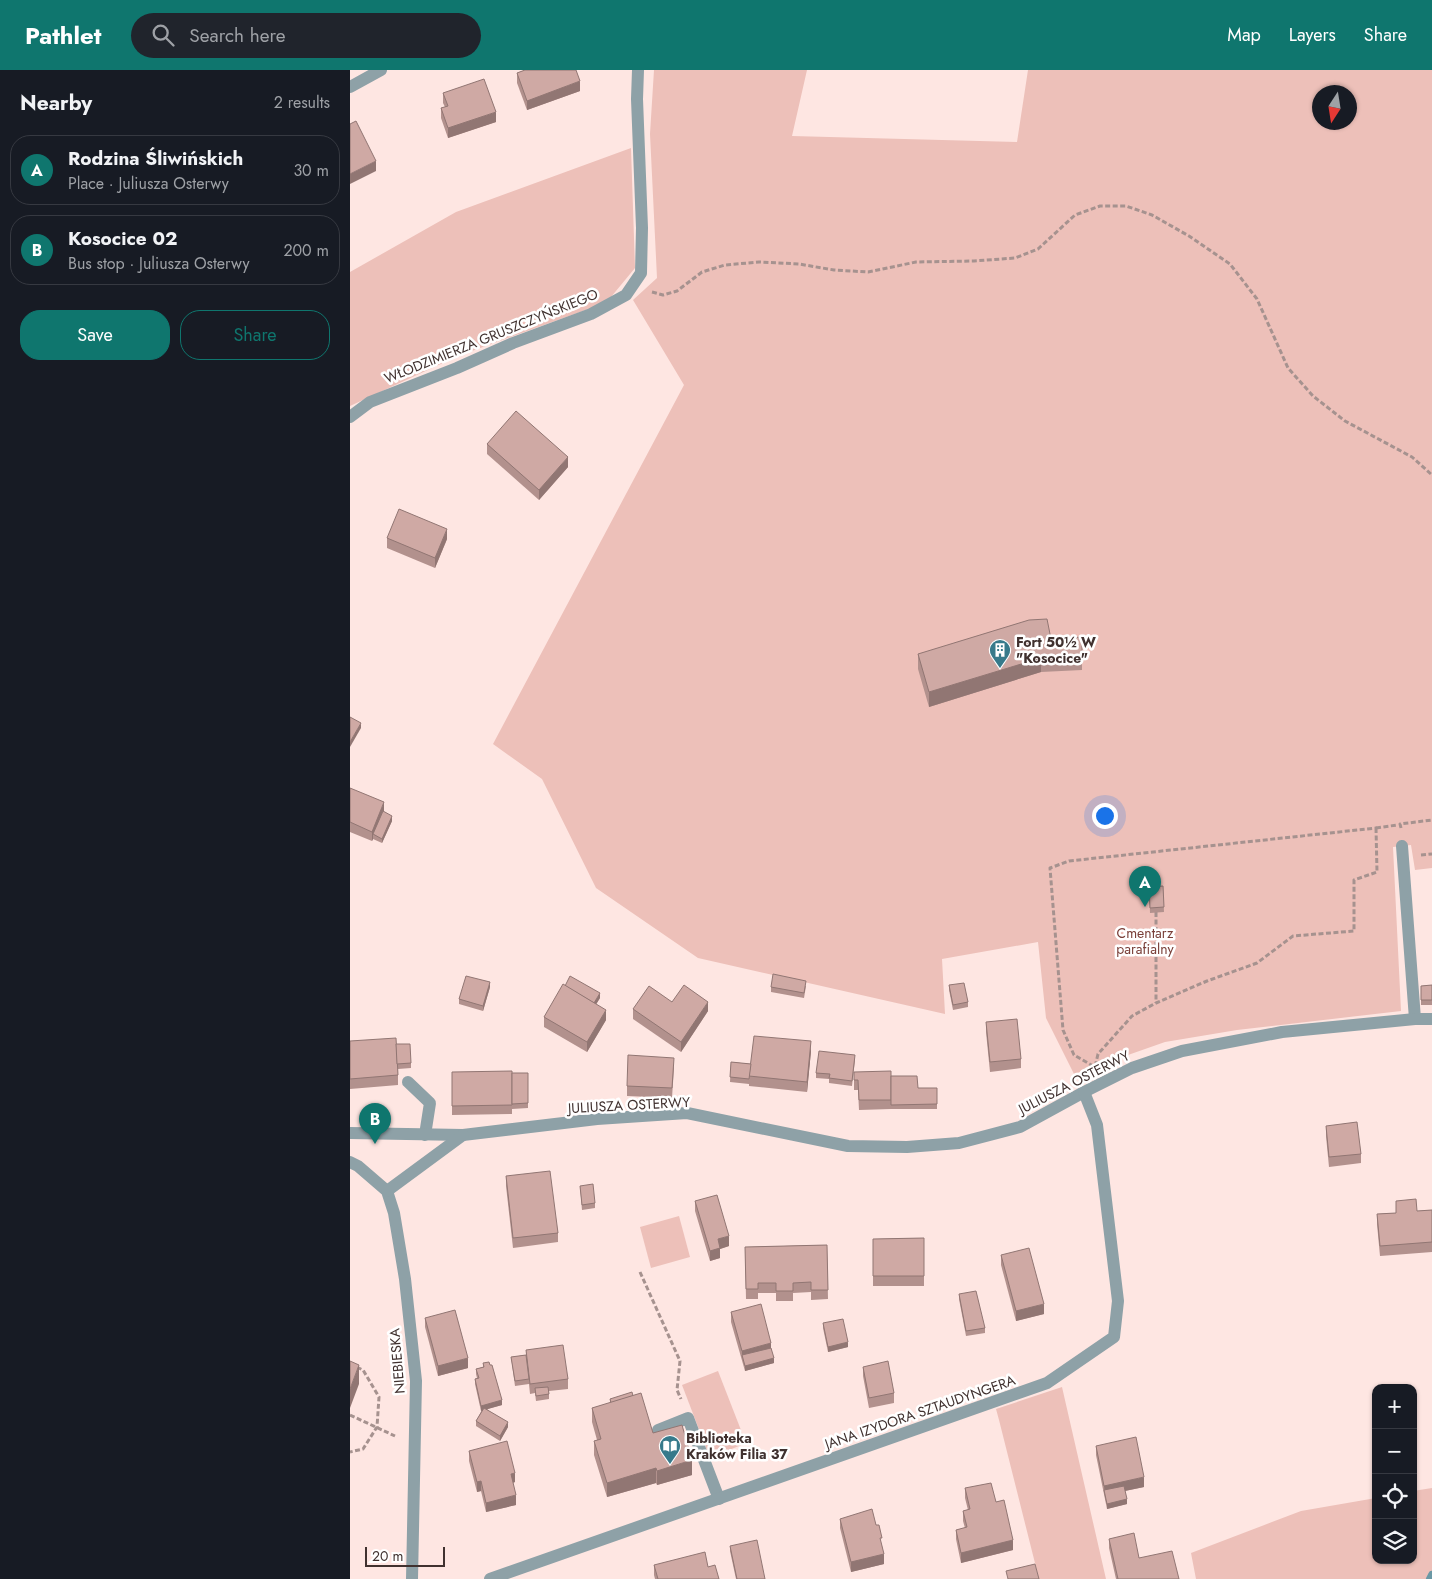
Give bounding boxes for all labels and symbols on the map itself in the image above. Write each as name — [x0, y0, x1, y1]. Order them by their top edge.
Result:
north arrow — [1312, 85, 1357, 130]
street label: WŁODZIMIERZA GRUSZCZYŃSKIEGO — [381, 284, 601, 388]
place label: Fort 50½ W "Kosocice" — [1016, 632, 1096, 668]
building icon: Fort 50½ W "Kosocice" — [988, 638, 1012, 669]
your location — [1092, 803, 1118, 829]
pin: A — [1129, 866, 1161, 907]
park label: Cmentarz parafialny — [1116, 923, 1174, 959]
street label: JULIUSZA OSTERWY — [1013, 1045, 1133, 1120]
street label: JULIUSZA OSTERWY — [565, 1092, 691, 1118]
pin: B — [359, 1103, 391, 1144]
street label: NIEBIESKA — [384, 1327, 410, 1395]
street label: JANA IZYDORA SZTAUDYNGERA — [820, 1370, 1019, 1455]
place label: Biblioteka Kraków Filia 37 — [686, 1428, 788, 1464]
library icon: Biblioteka Kraków Filia 37 — [658, 1434, 682, 1465]
scale bar — [365, 1544, 445, 1567]

